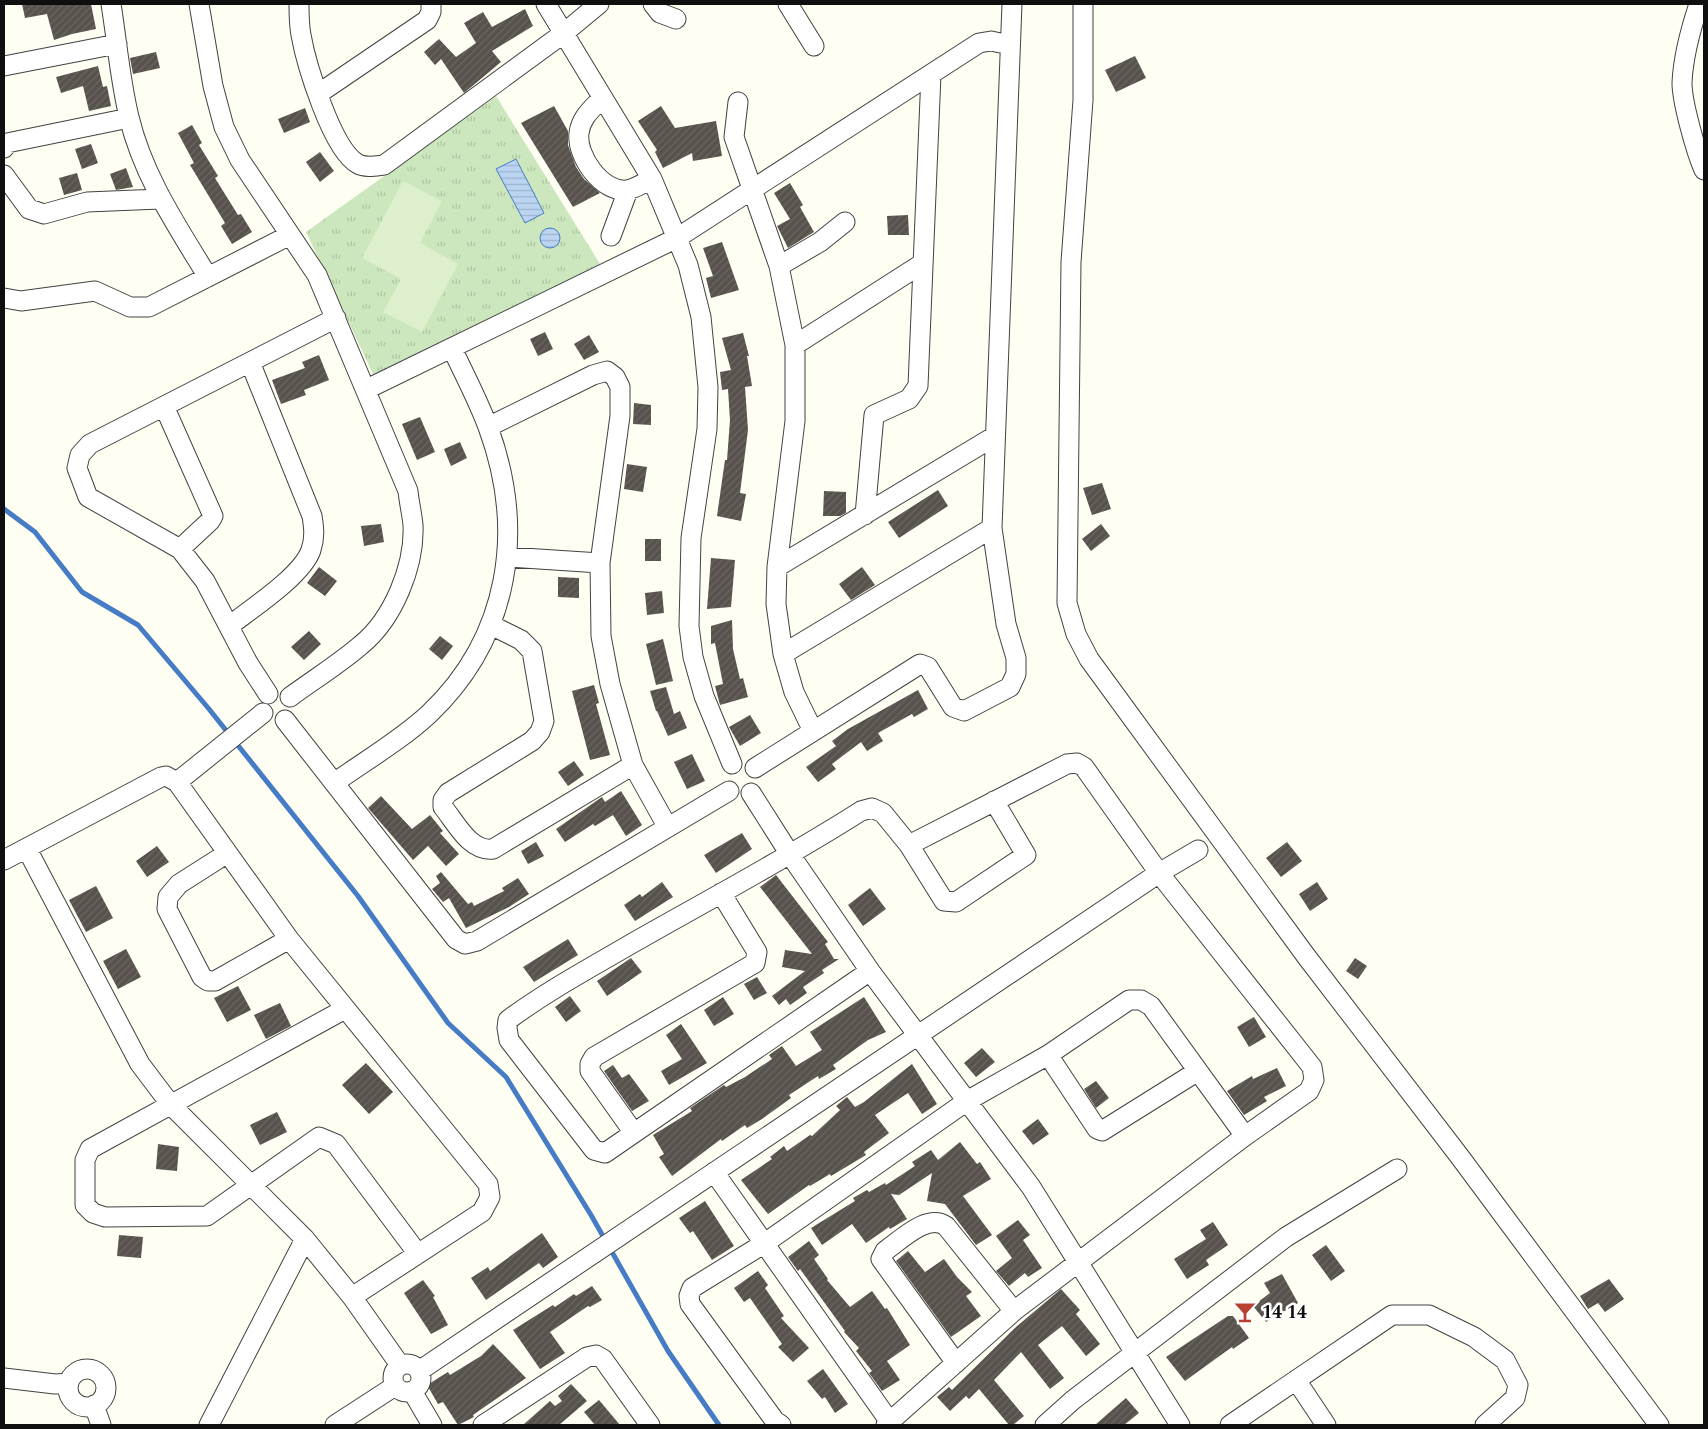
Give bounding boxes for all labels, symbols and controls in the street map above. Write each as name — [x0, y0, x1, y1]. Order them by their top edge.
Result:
bar icon: 14 14 — [1232, 1299, 1258, 1325]
place label: 14 14 — [1262, 1299, 1307, 1326]

